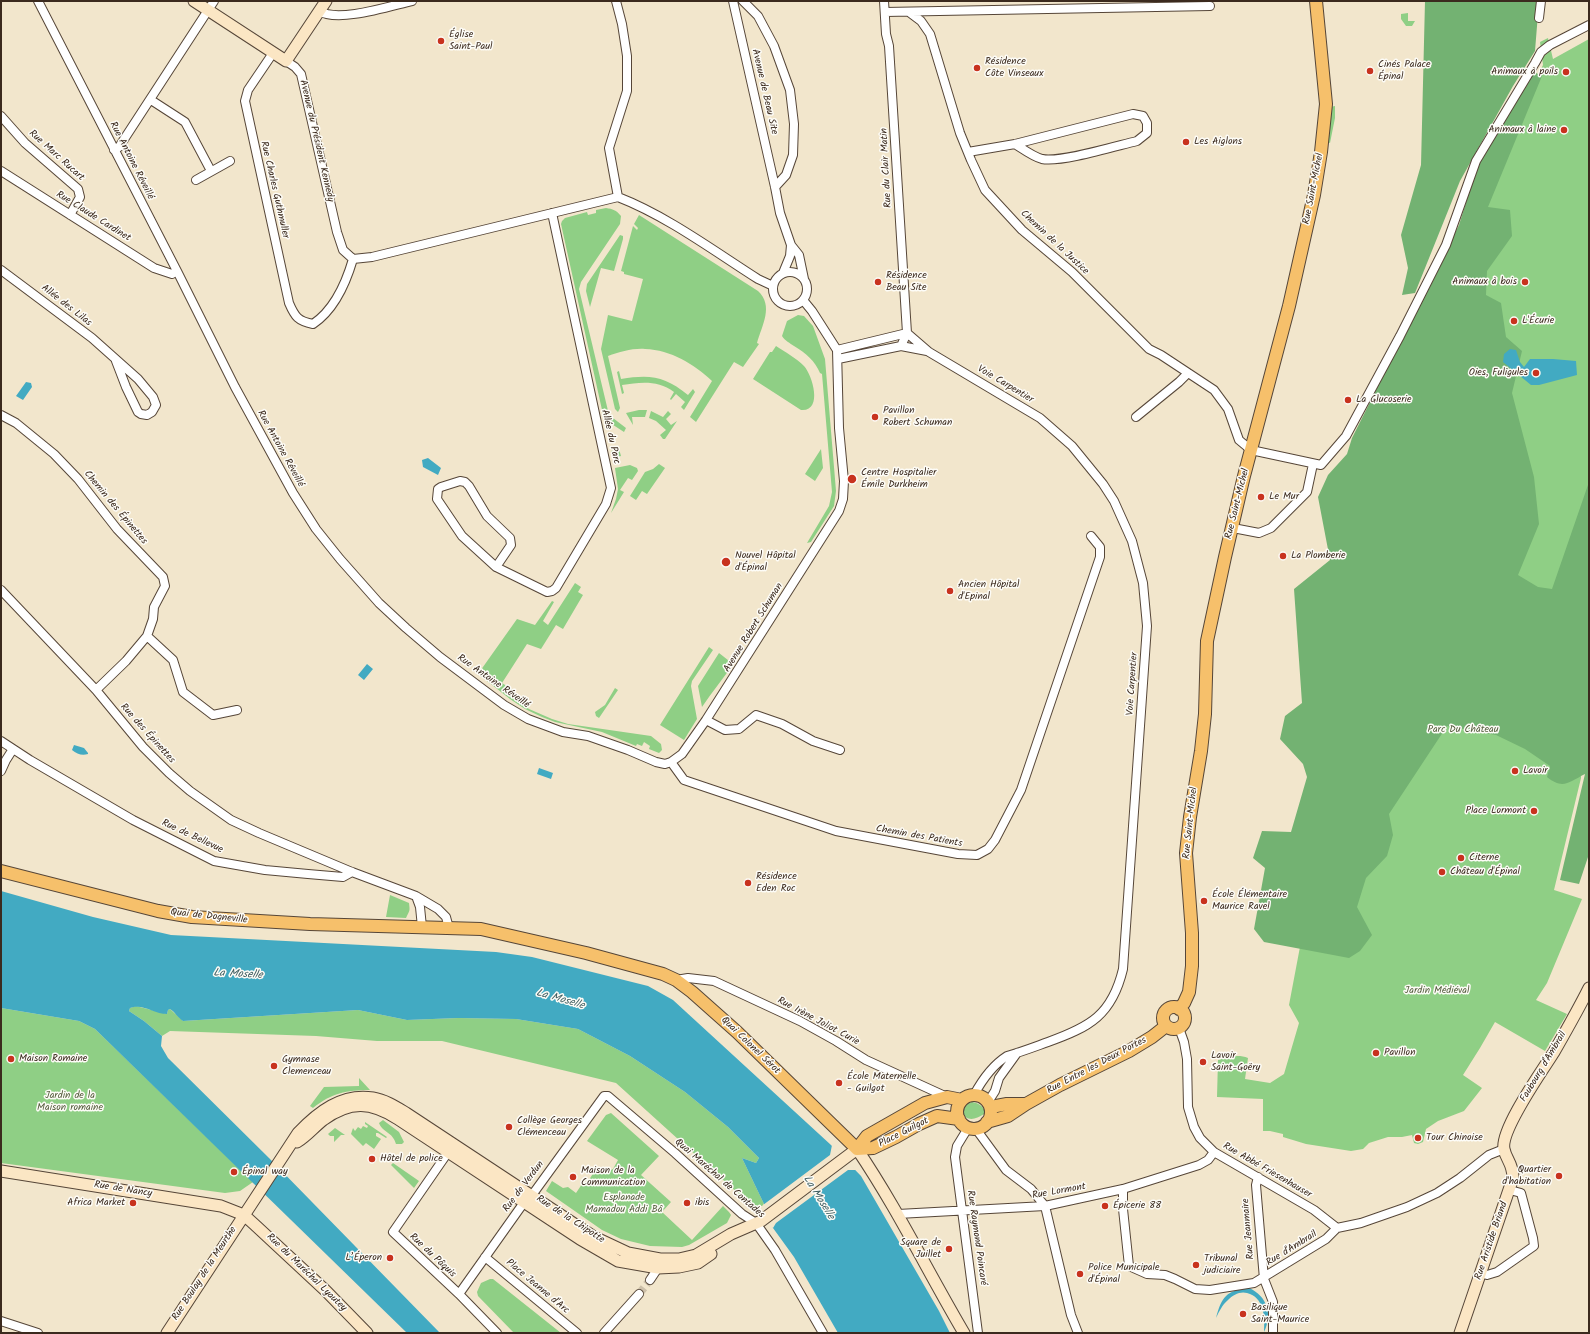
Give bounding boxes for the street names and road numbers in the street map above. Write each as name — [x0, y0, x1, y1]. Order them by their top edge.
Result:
street label: Avenue de Beau Site — [748, 48, 780, 136]
street label: Avenue du Président Kennedy — [296, 79, 336, 203]
street label: Rue Antoine Réveillé — [106, 120, 156, 202]
street label: Rue Marc Rucart — [26, 128, 86, 184]
street label: Rue du Clair Matin — [879, 128, 895, 208]
street label: Rue Charles Guthmuller — [257, 140, 291, 240]
street label: Rue Saint-Michel — [1301, 152, 1327, 226]
street label: Rue Claude Cardinet — [53, 189, 133, 245]
street label: Chemin de la Justice — [1017, 208, 1091, 278]
street label: Allée des Lilas — [38, 283, 94, 329]
street label: Voie Carpentier — [975, 364, 1035, 406]
street label: Rue Antoine Réveillé — [254, 409, 306, 489]
street label: Allée du Parc — [598, 409, 622, 465]
street label: Rue Saint-Michel — [1223, 467, 1253, 541]
street label: Chemin des Épinettes — [81, 469, 149, 547]
street label: Avenue Robert Schuman — [722, 581, 786, 675]
street label: Rue Antoine Réveillé — [454, 652, 532, 712]
street label: Voie Carpentier — [1125, 652, 1141, 716]
street label: Rue des Épinettes — [117, 702, 177, 766]
street label: Rue Saint-Michel — [1181, 786, 1201, 860]
street label: Rue de Bellevue — [159, 818, 225, 856]
street label: Chemin des Patients — [875, 823, 963, 851]
street label: Quai de Dogneville — [170, 907, 248, 927]
street label: Rue Irène Joliot Curie — [775, 995, 861, 1049]
street label: Quai Colonel Sérot — [718, 1015, 782, 1077]
street label: Faubourg d'Ambrail — [1518, 1030, 1570, 1104]
street label: Rue Entre les Deux Portes — [1045, 1035, 1149, 1097]
street label: Place Guilgot — [877, 1115, 931, 1151]
street label: Quai Maréchal de Contades — [672, 1137, 766, 1221]
street label: Rue Abbé Friesenhauser — [1220, 1141, 1314, 1201]
street label: Rue de Verdun — [501, 1159, 547, 1215]
street label: Rue de Nancy — [93, 1179, 153, 1201]
street label: Rue Lormont — [1031, 1181, 1087, 1203]
street label: Rue Raymond Poincaré — [963, 1190, 989, 1286]
street label: Rue de la Chipotte — [534, 1193, 606, 1247]
street label: Rue Jeanmaire — [1240, 1198, 1258, 1260]
street label: Rue Aristide Briand — [1473, 1200, 1511, 1282]
street label: Rue Boulay de la Meurthe — [170, 1225, 240, 1323]
street label: Rue d'Ambrail — [1264, 1229, 1320, 1269]
street label: Rue du Pâquis — [406, 1231, 458, 1281]
street label: Rue du Maréchal Lyautey — [263, 1232, 349, 1314]
street label: Place Jeanne d'Arc — [503, 1257, 571, 1317]

